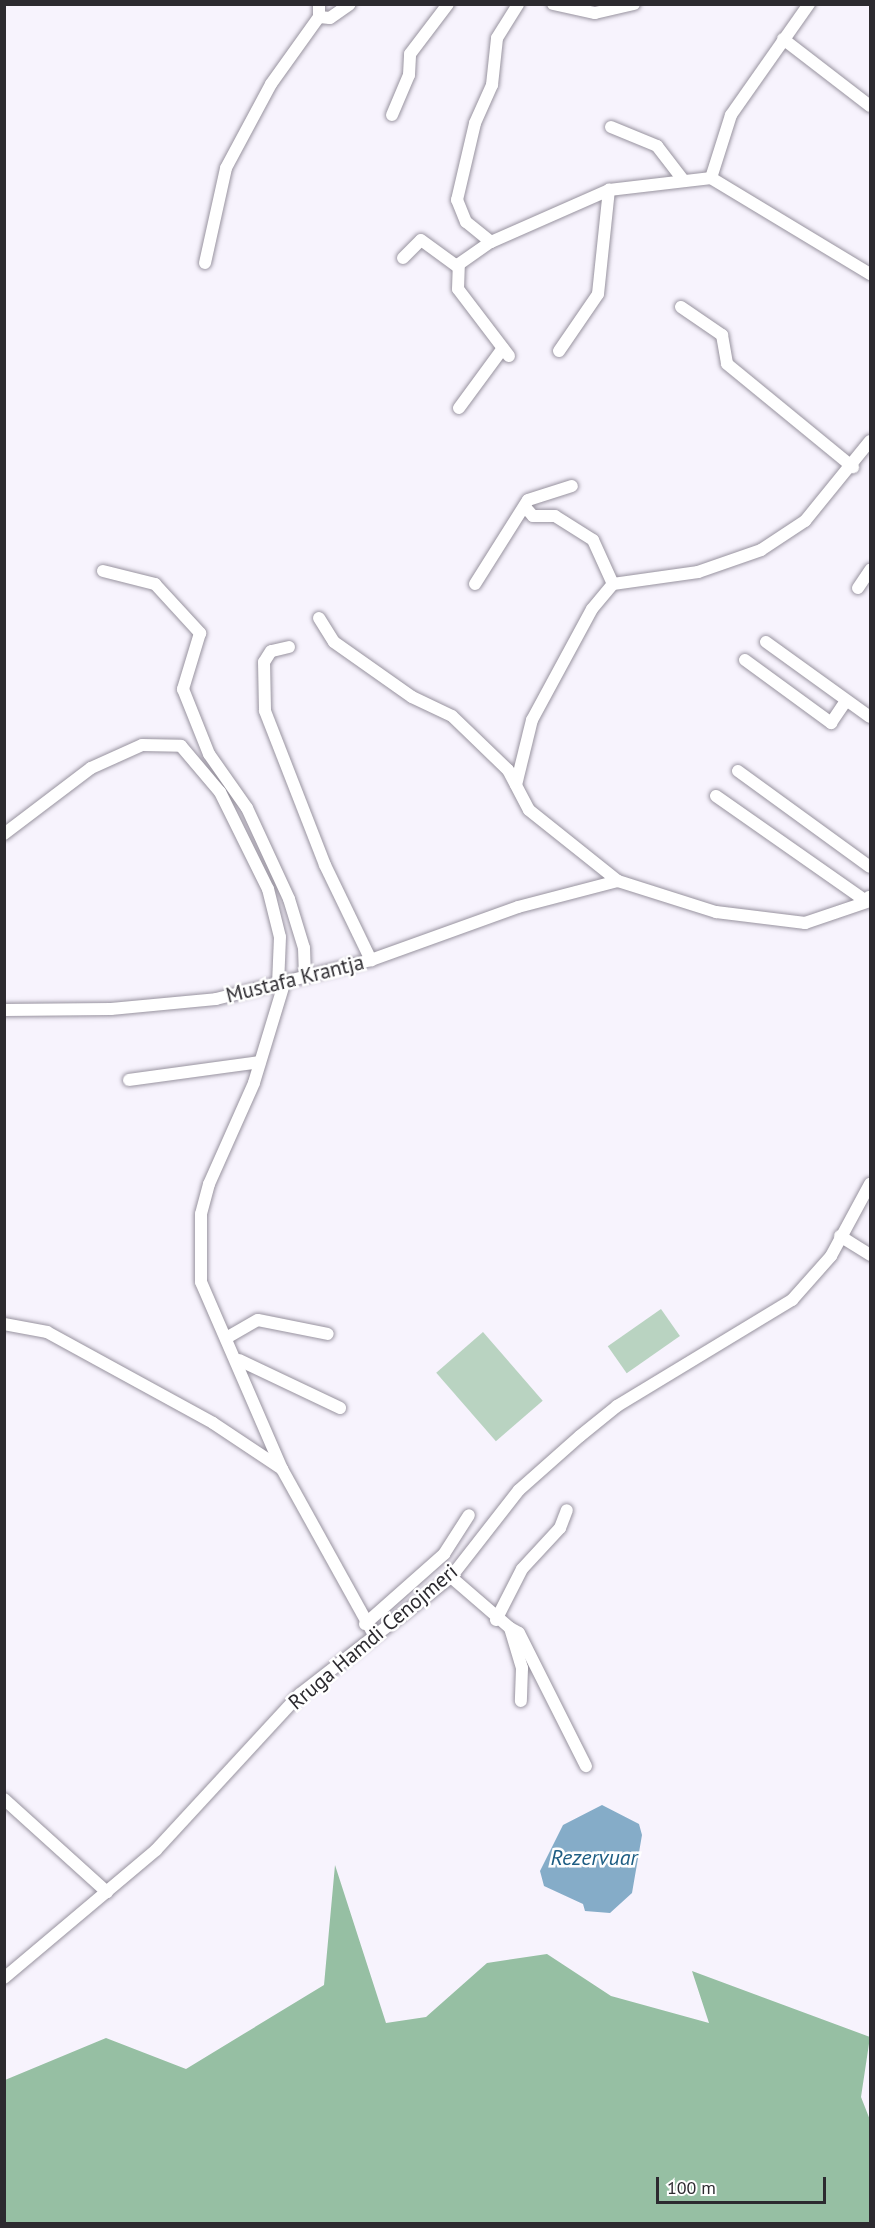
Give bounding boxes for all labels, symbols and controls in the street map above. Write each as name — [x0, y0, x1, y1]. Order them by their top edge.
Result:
street label: Mustafa Krantja — [223, 950, 367, 1008]
street label: Rruga Hamdi Cenojmeri — [283, 1559, 463, 1715]
water label: Rezervuar — [550, 1845, 638, 1871]
scale bar — [659, 2165, 828, 2203]
text: 100 m — [667, 2176, 716, 2199]

